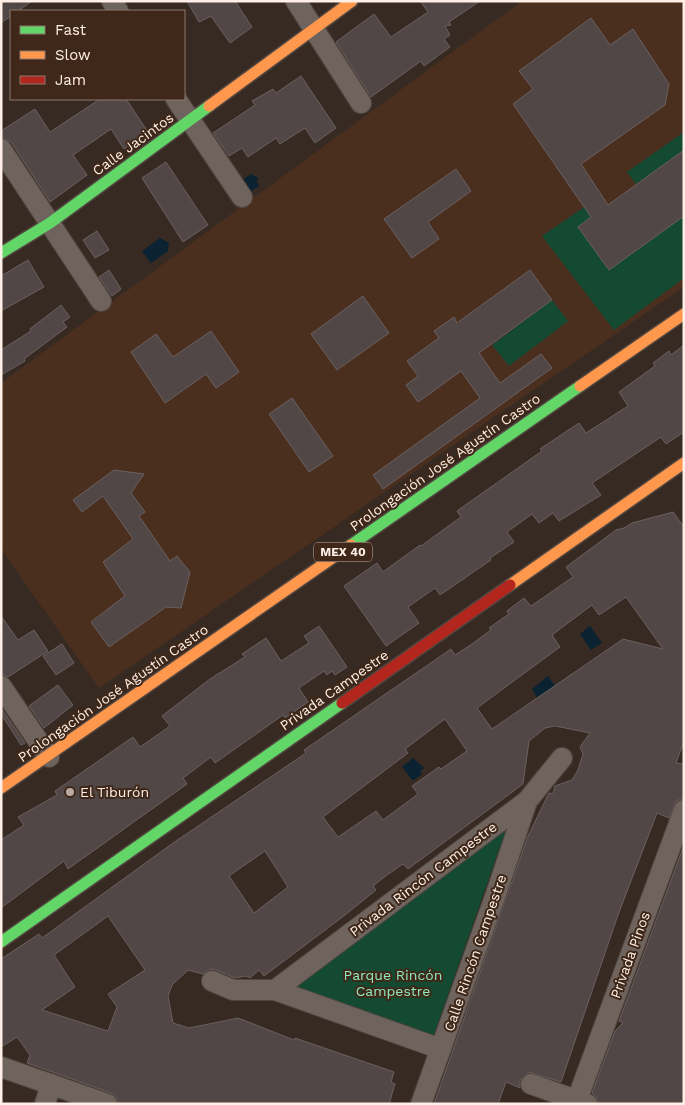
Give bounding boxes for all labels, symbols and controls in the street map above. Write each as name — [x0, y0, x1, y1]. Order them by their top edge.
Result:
legend — [10, 10, 185, 100]
text: Fast — [55, 21, 87, 39]
text: Slow — [55, 46, 91, 64]
text: Jam — [55, 71, 86, 89]
street label: Calle Jacintos — [89, 109, 177, 179]
street label: Prolongación José Agustín Castro — [347, 390, 543, 534]
road number: MEX 40 — [314, 542, 372, 562]
street label: Prolongación José Agustín Castro — [15, 621, 211, 765]
street label: Privada Campestre — [277, 647, 391, 733]
place label: El Tiburón — [80, 784, 149, 800]
marker: El Tiburón — [64, 786, 76, 798]
street label: Privada Rincón Campestre — [346, 818, 500, 940]
street label: Calle Rincón Campestre — [441, 872, 509, 1034]
street label: Privada Pinos — [607, 910, 653, 1000]
park label: Parque Rincón Campestre — [344, 967, 442, 999]

